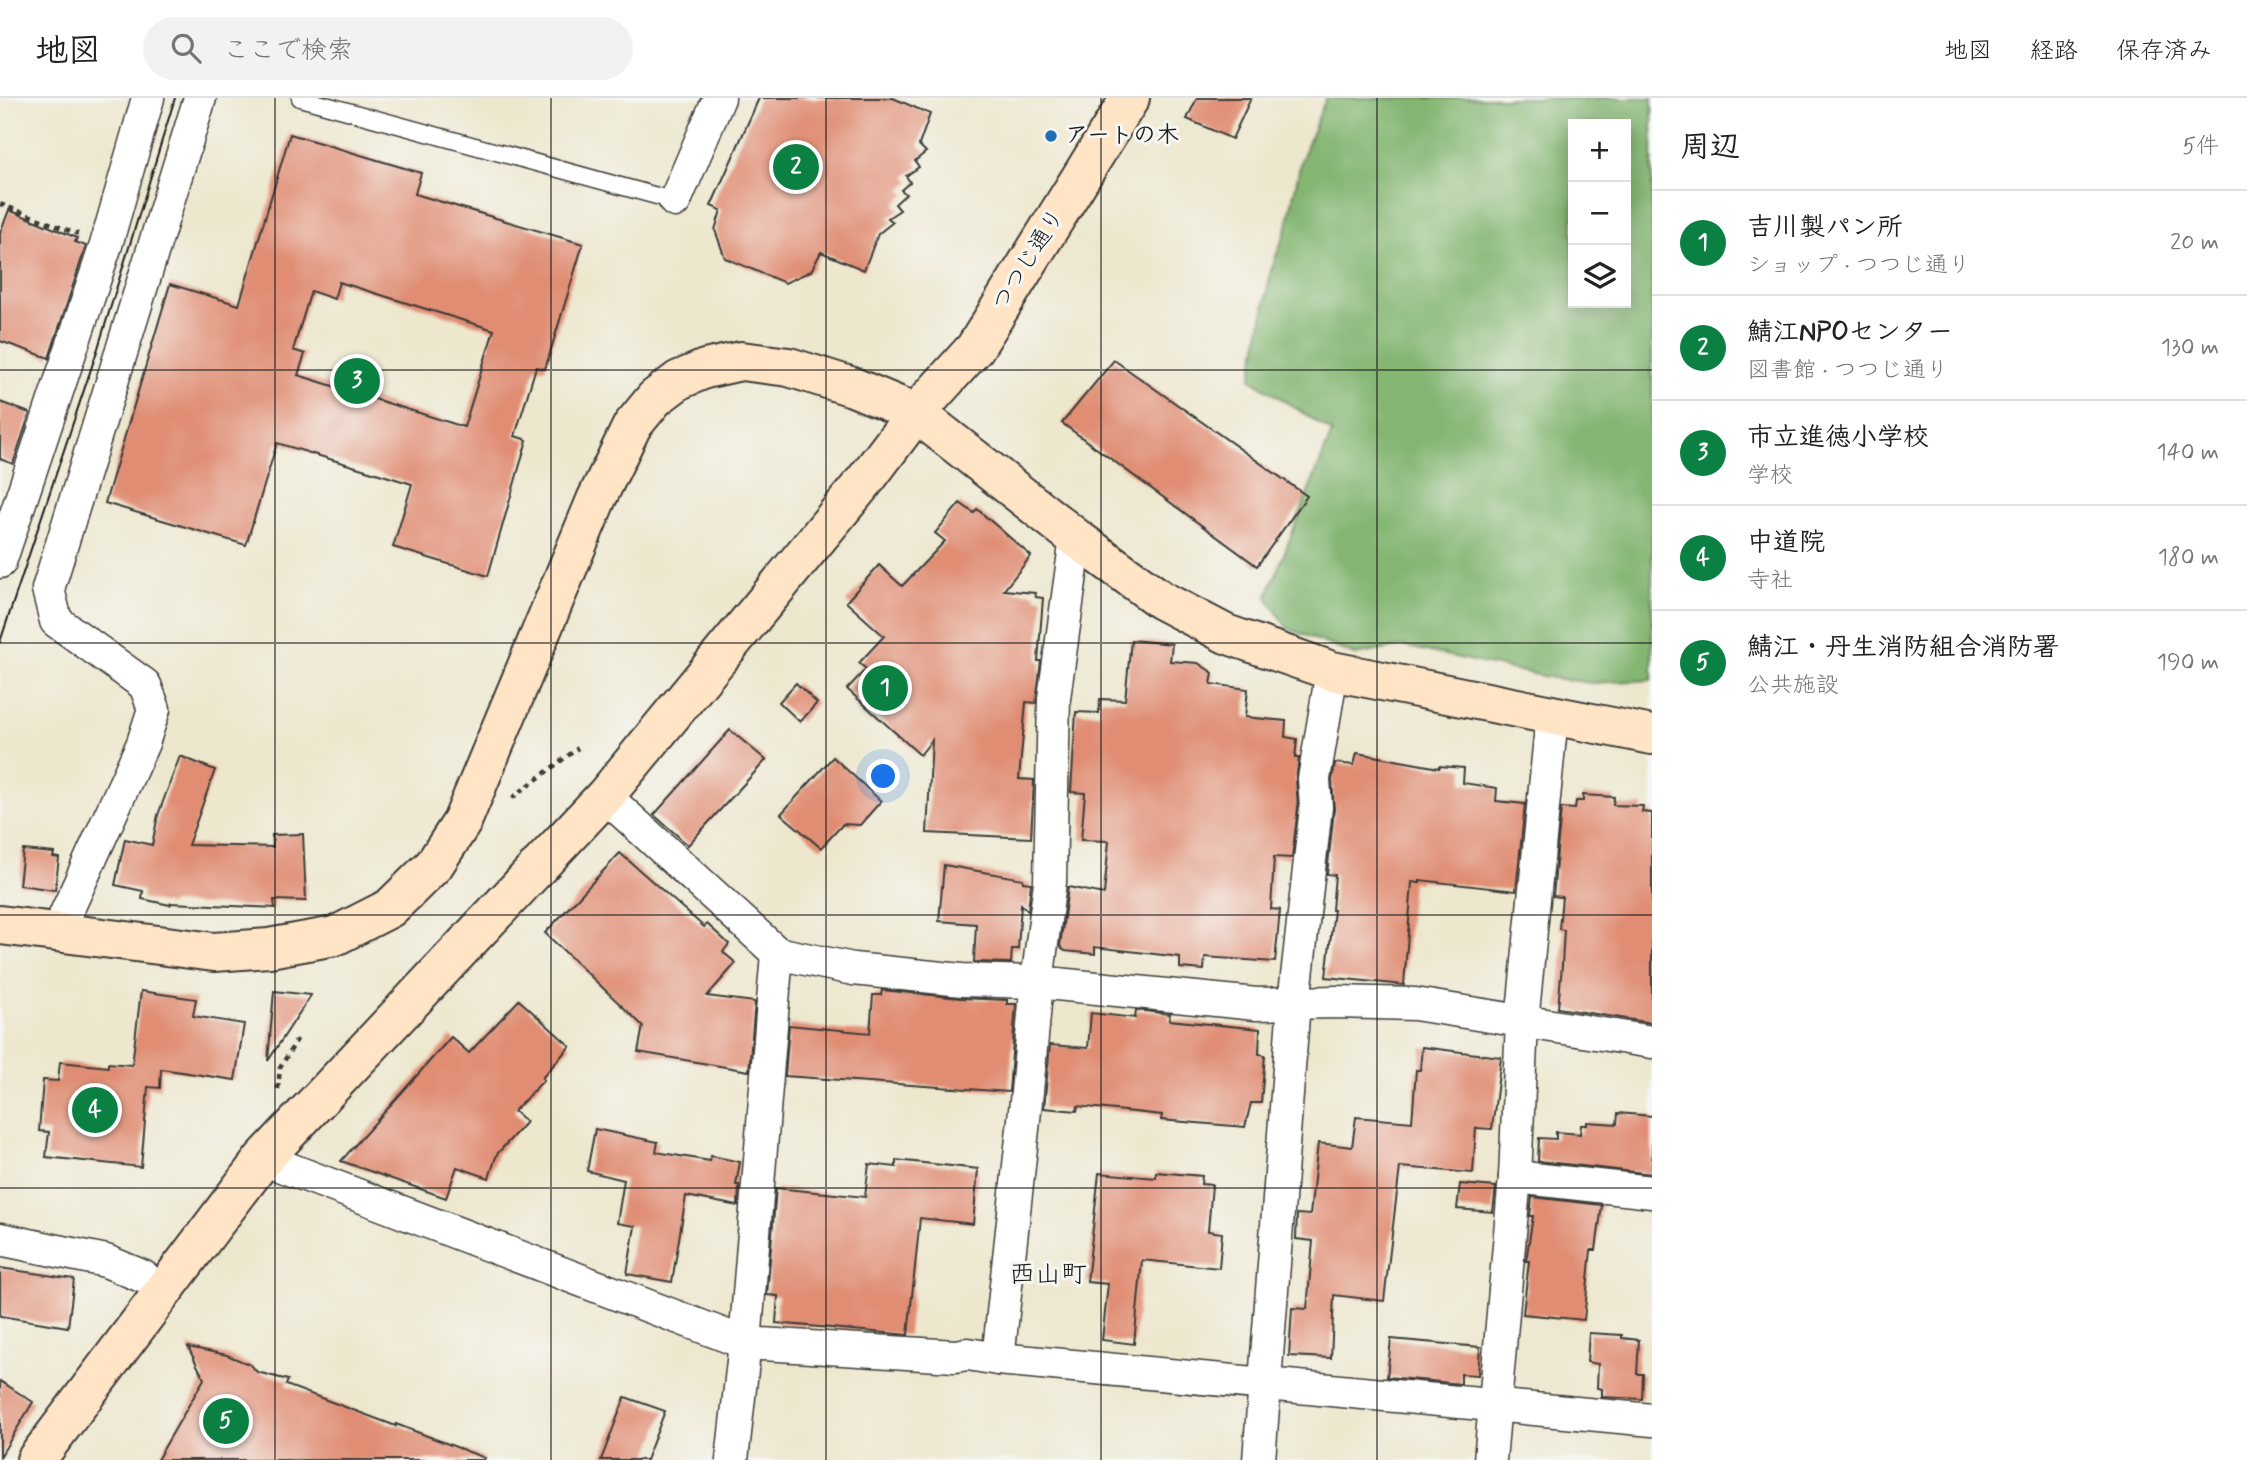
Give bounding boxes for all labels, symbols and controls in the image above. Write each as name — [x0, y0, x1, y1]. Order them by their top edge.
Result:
search box — [143, 17, 633, 80]
icon: search — [167, 29, 205, 67]
text: 地図 — [35, 30, 101, 74]
text: ここで検索 — [223, 34, 353, 68]
text: 地図 — [1944, 36, 1992, 67]
text: 経路 — [2030, 36, 2078, 67]
text: 保存済み — [2116, 36, 2212, 67]
map controls — [1568, 119, 1631, 308]
button: + — [1568, 119, 1631, 182]
place label: アートの木 — [1065, 121, 1179, 151]
marker: アートの木 — [1043, 128, 1059, 144]
text: 周辺 — [1680, 128, 1740, 167]
text: 5件 — [2182, 132, 2219, 162]
pin: 2 — [773, 141, 819, 193]
button: − — [1568, 182, 1631, 245]
street label: つつじ通り — [986, 203, 1072, 317]
text: 吉川製パン所 — [1747, 211, 1903, 245]
text: 1 — [1698, 228, 1708, 258]
text: 20 m — [2170, 228, 2219, 258]
button: layers — [1568, 245, 1631, 308]
text: ショップ · つつじ通り — [1747, 251, 1971, 281]
text: 鯖江NPOセンター — [1747, 316, 1953, 350]
text: 2 — [1697, 333, 1709, 363]
text: 130 m — [2161, 333, 2219, 363]
pin: 3 — [334, 355, 380, 407]
text: 図書館 · つつじ通り — [1747, 356, 1949, 386]
text: 市立進徳小学校 — [1747, 421, 1929, 455]
text: 3 — [1698, 438, 1708, 468]
text: 140 m — [2156, 438, 2219, 468]
text: 学校 — [1747, 461, 1793, 491]
text: 中道院 — [1747, 526, 1825, 560]
text: 4 — [1696, 543, 1710, 573]
text: 180 m — [2158, 543, 2219, 573]
text: 寺社 — [1747, 566, 1793, 596]
text: 鯖江・丹生消防組合消防署 — [1747, 631, 2059, 665]
text: 5 — [1696, 648, 1710, 678]
text: 190 m — [2157, 648, 2219, 678]
pin: 1 — [862, 662, 908, 714]
text: 公共施設 — [1747, 671, 1839, 701]
your location — [866, 759, 900, 793]
pin: 4 — [72, 1084, 118, 1136]
district label: 西山町 — [1009, 1258, 1087, 1292]
pin: 5 — [203, 1395, 249, 1447]

